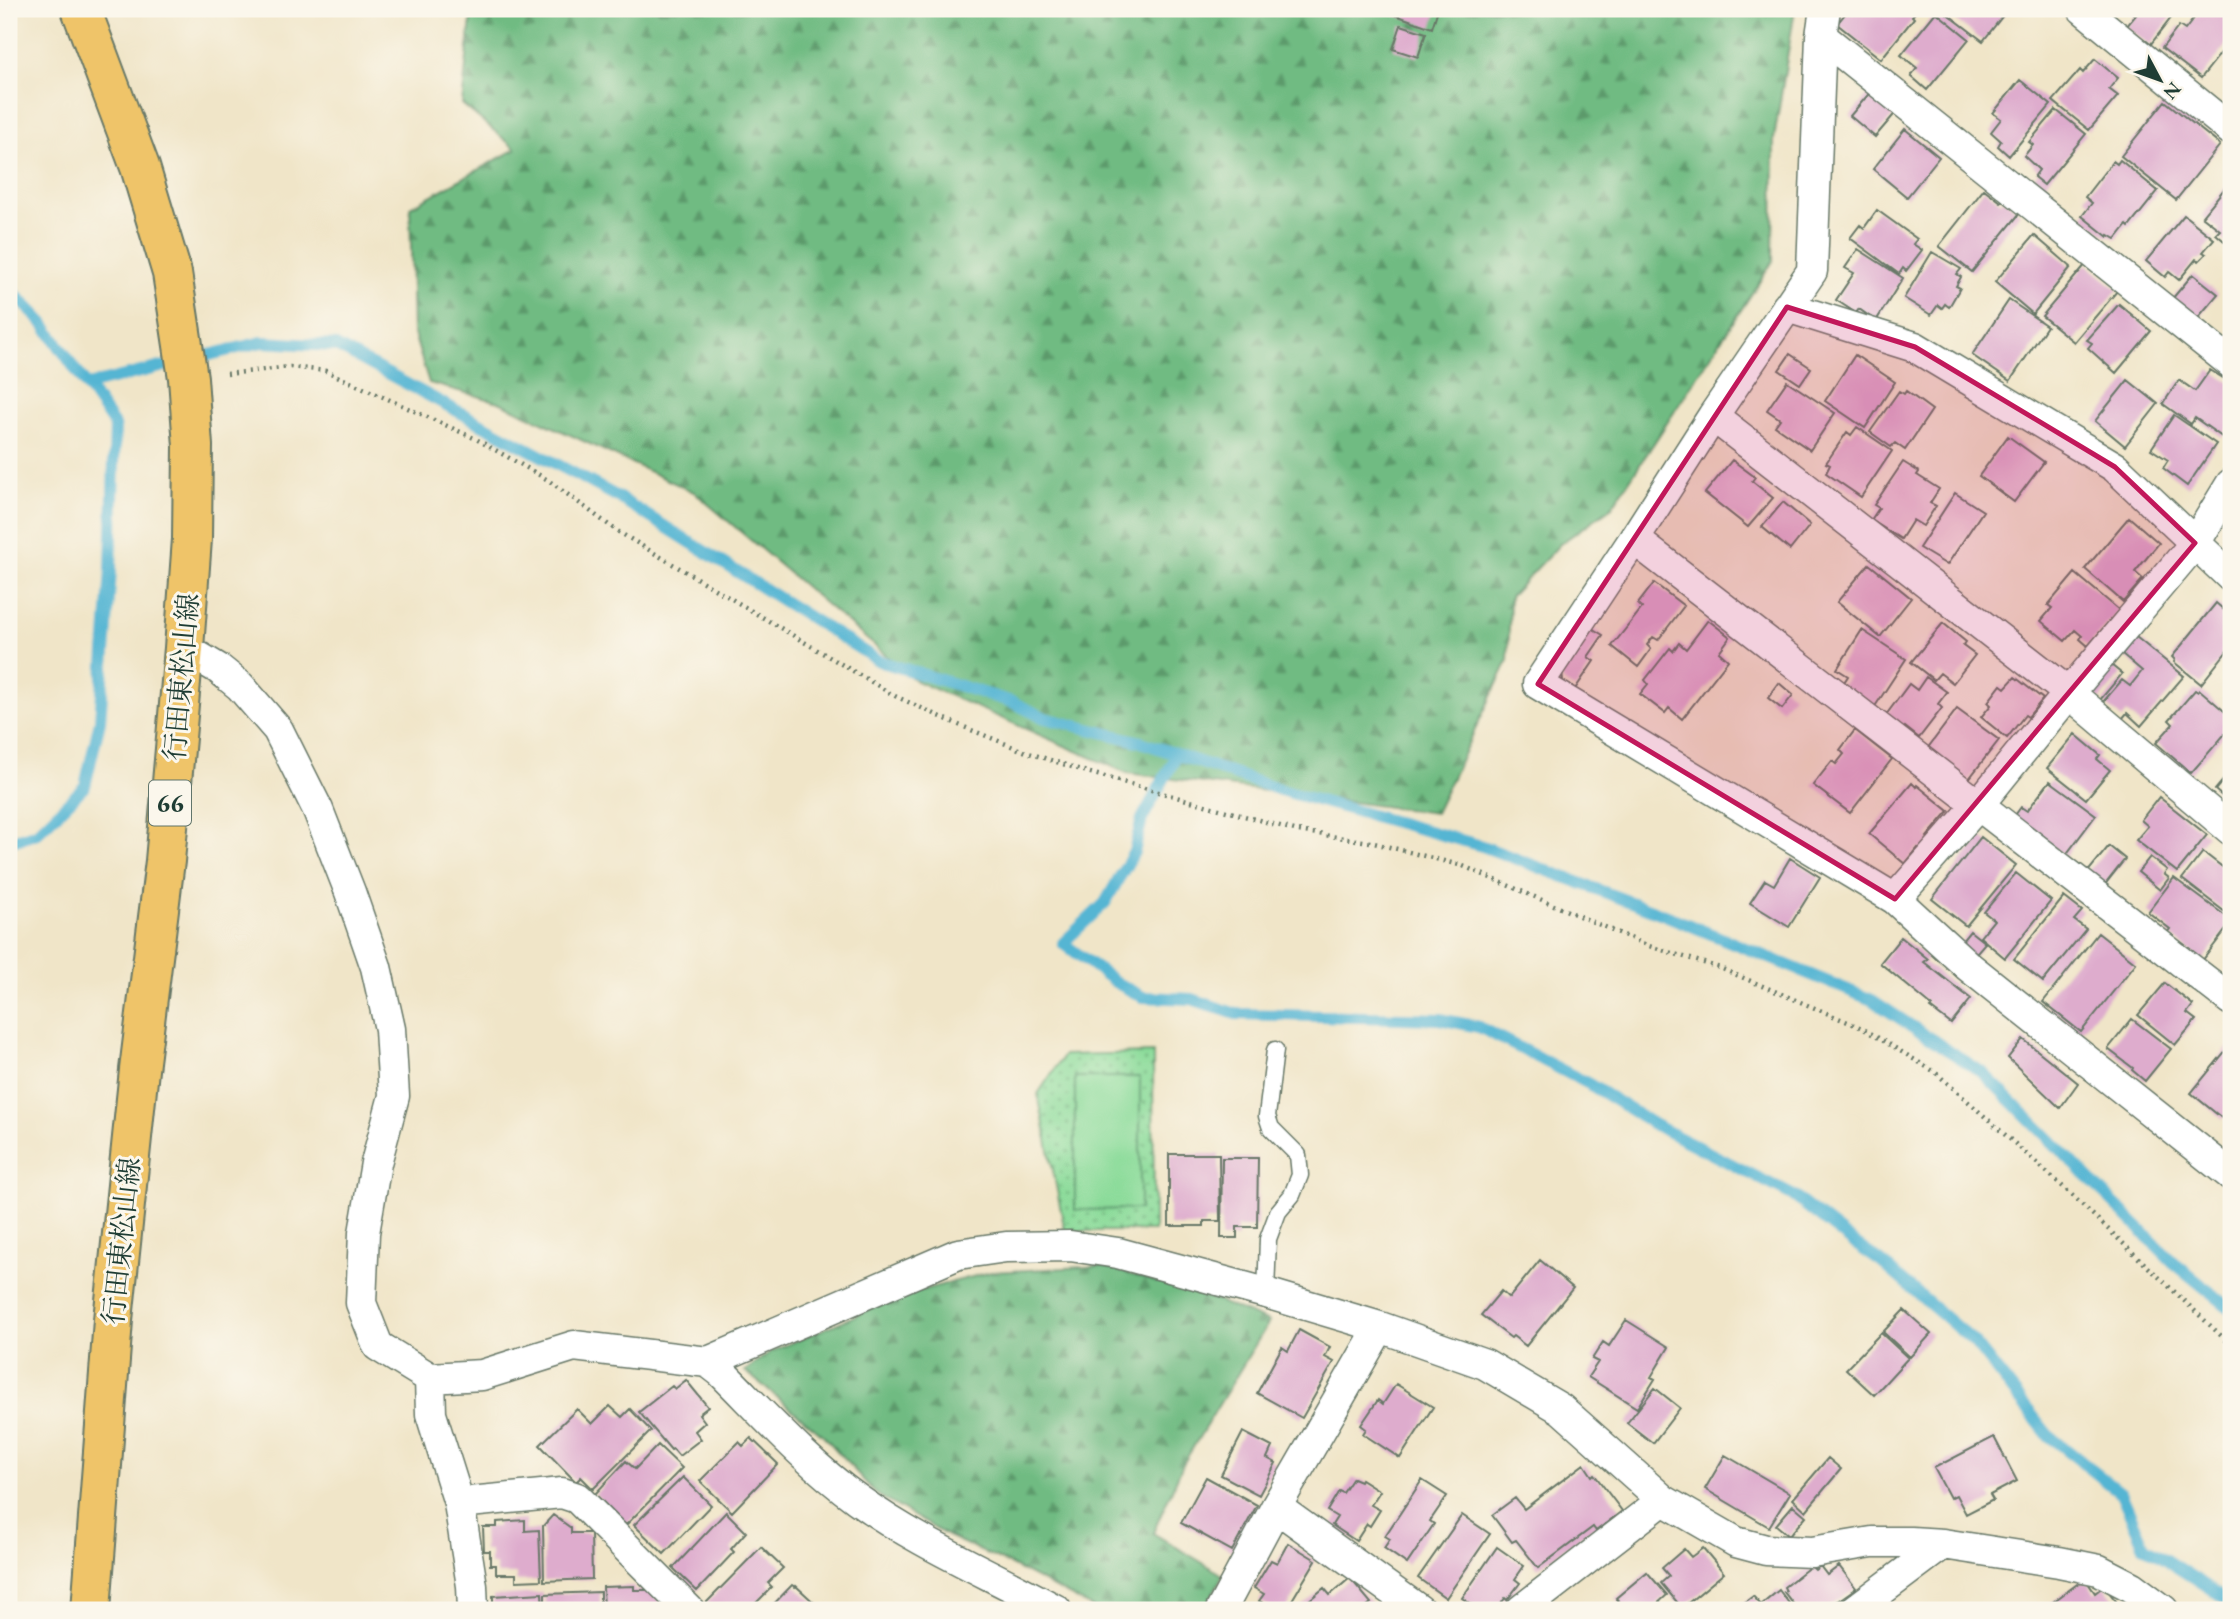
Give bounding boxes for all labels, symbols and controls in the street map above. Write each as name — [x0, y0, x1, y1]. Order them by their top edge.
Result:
north arrow — [2124, 46, 2194, 116]
text: N — [2158, 77, 2187, 105]
street label: 行田東松山線 — [156, 592, 206, 762]
road number: 66 — [149, 780, 191, 825]
street label: 行田東松山線 — [94, 1156, 148, 1326]

